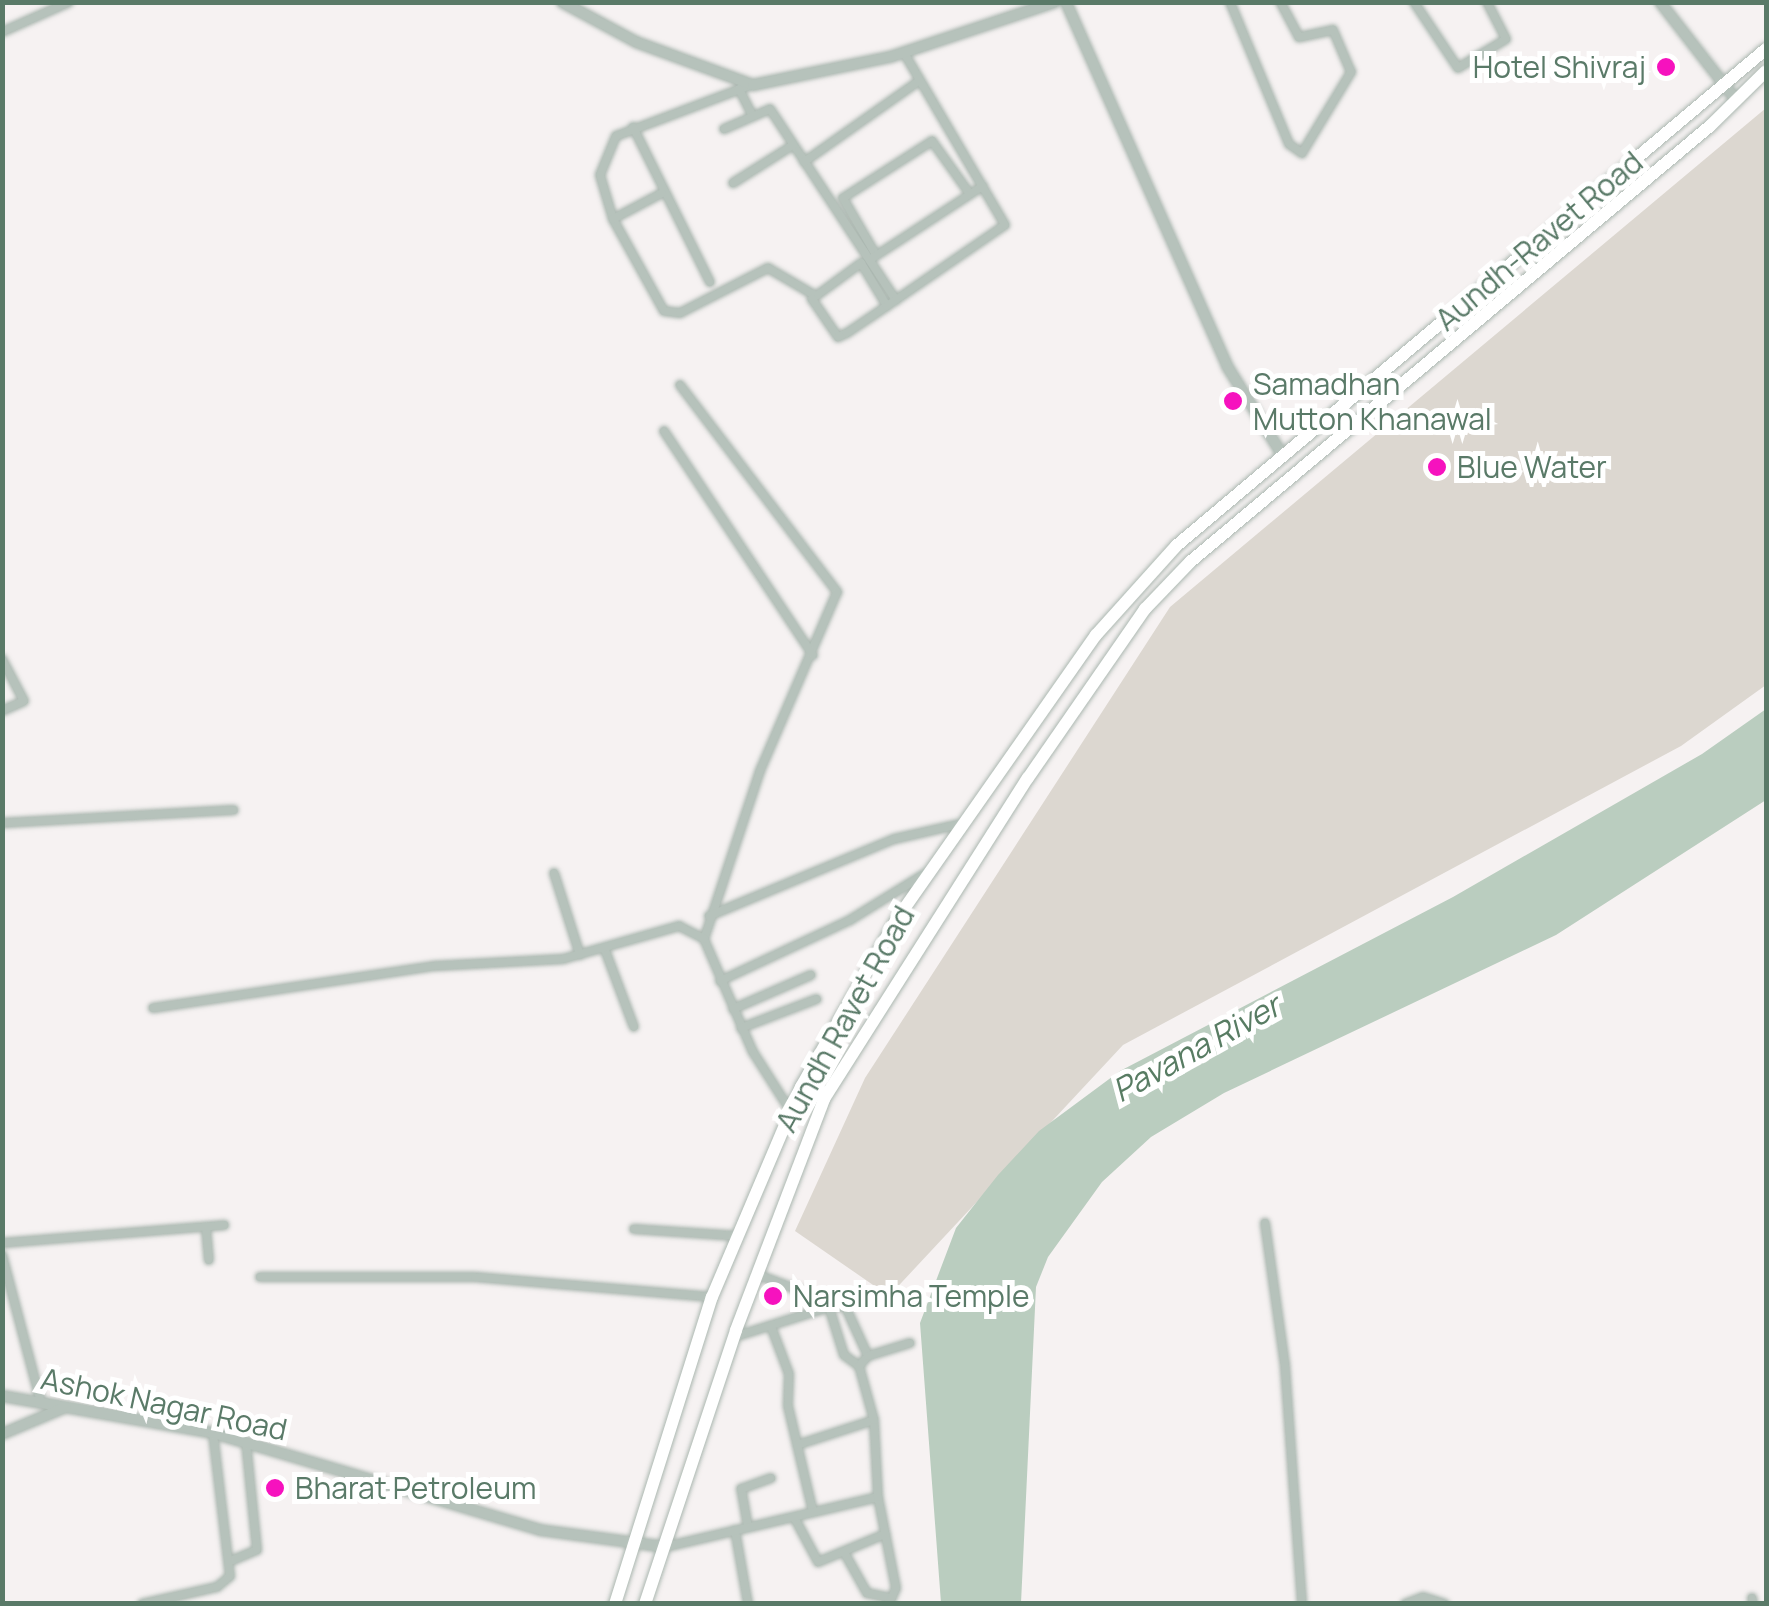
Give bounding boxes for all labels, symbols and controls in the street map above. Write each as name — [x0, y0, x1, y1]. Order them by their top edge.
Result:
place label: Hotel Shivraj — [1473, 49, 1646, 85]
marker: Hotel Shivraj — [1655, 56, 1677, 78]
street label: Aundh-Ravet Road — [1428, 144, 1650, 338]
place label: Samadhan Mutton Khanawal — [1253, 366, 1492, 436]
marker: Samadhan Mutton Khanawal — [1222, 390, 1244, 412]
place label: Blue Water — [1457, 449, 1607, 485]
marker: Blue Water — [1426, 456, 1448, 478]
street label: Aundh Ravet Road — [768, 900, 922, 1138]
water label: Pavana River — [1106, 986, 1286, 1110]
place label: Narsimha Temple — [793, 1278, 1029, 1314]
marker: Narsimha Temple — [762, 1285, 784, 1307]
street label: Ashok Nagar Road — [38, 1360, 290, 1448]
place label: Bharat Petroleum — [295, 1470, 536, 1506]
marker: Bharat Petroleum — [264, 1477, 286, 1499]

